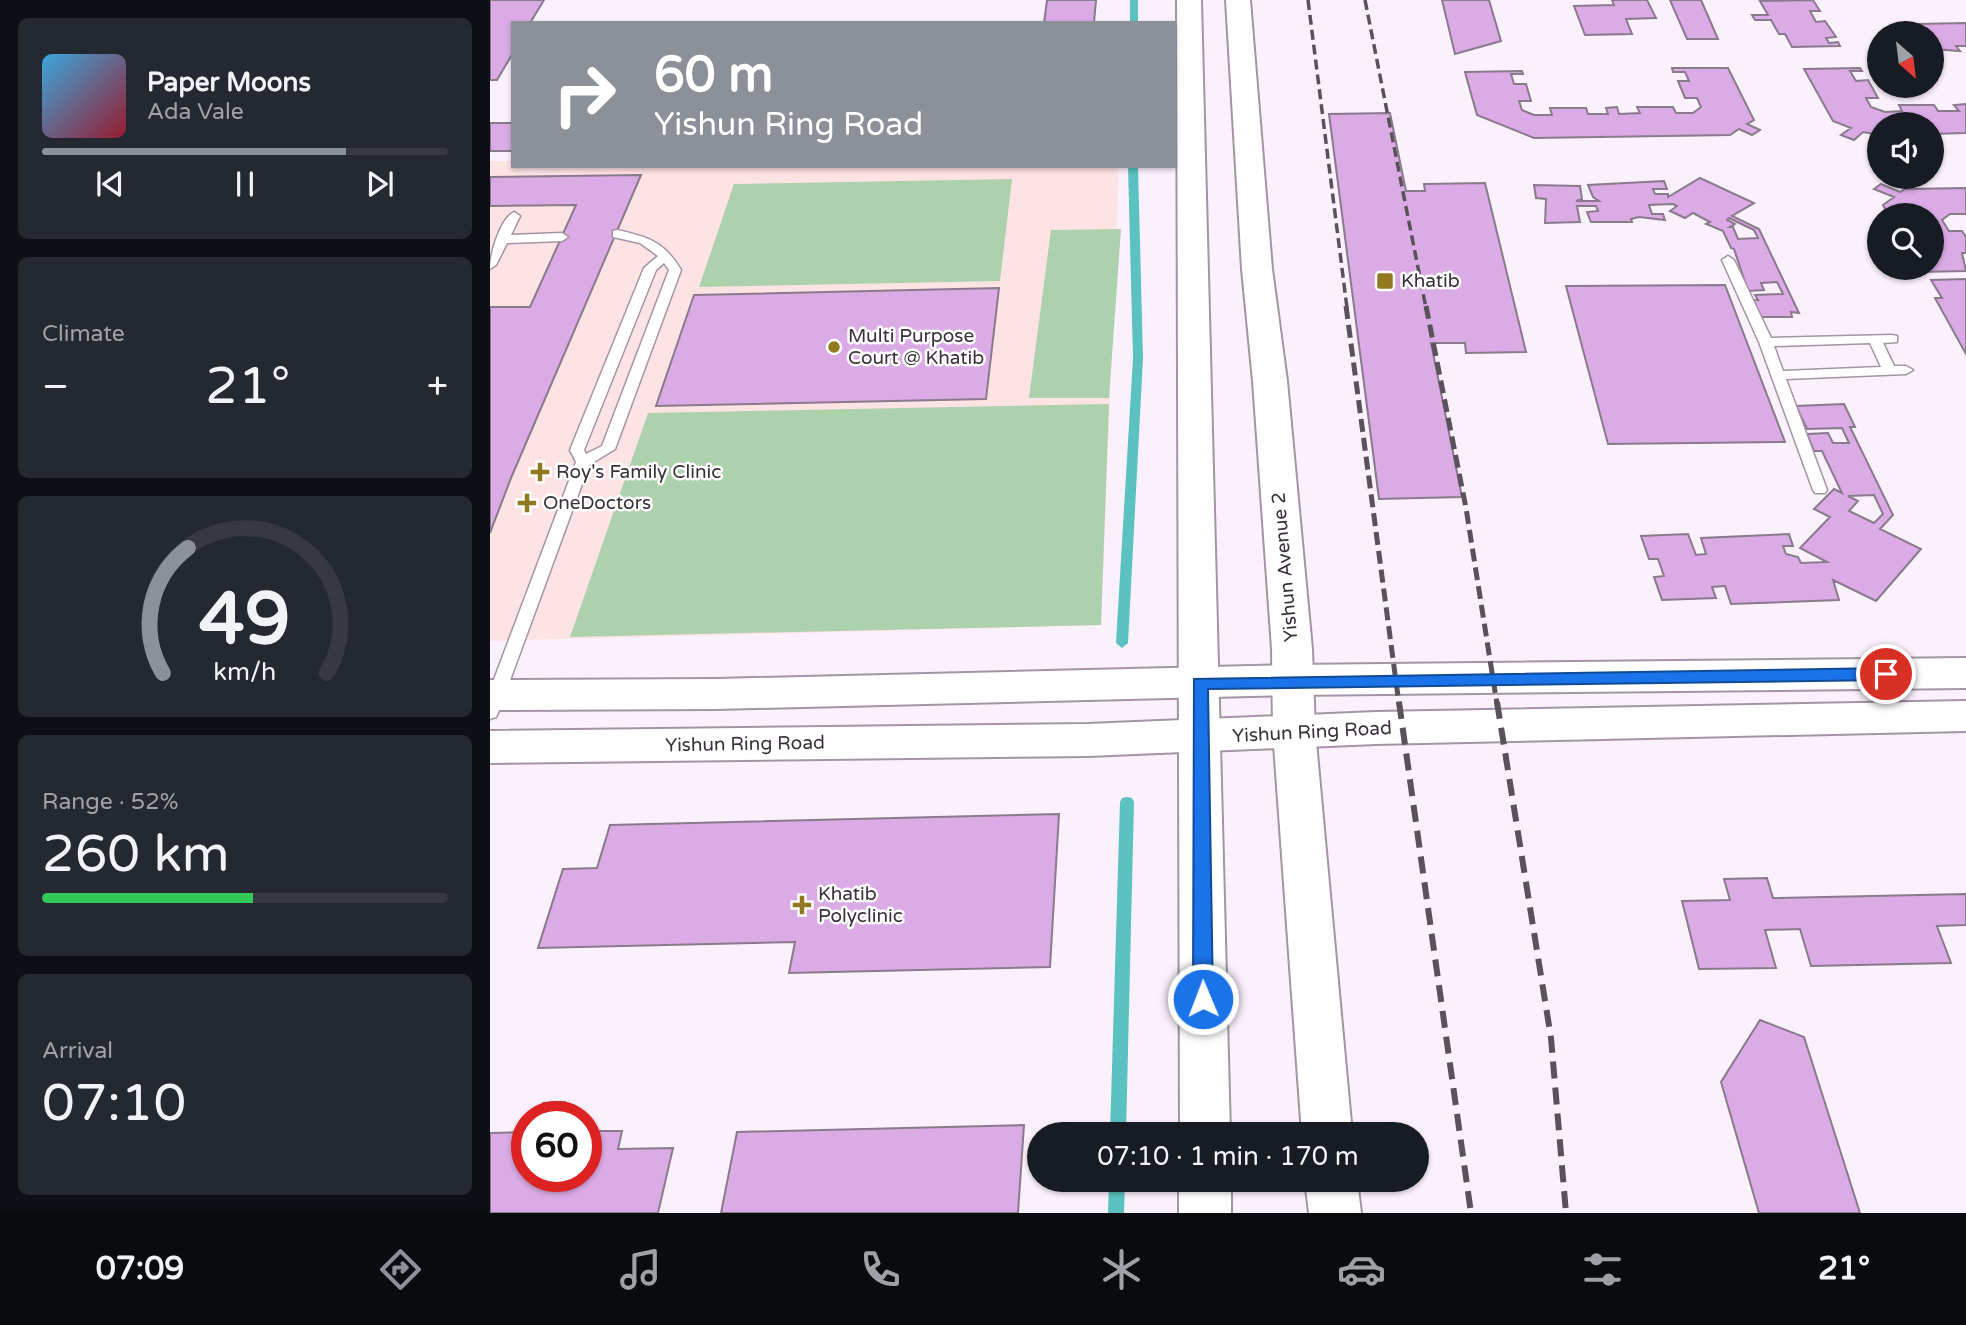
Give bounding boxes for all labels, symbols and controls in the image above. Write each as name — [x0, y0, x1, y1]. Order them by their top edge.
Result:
north arrow — [1867, 21, 1944, 98]
map controls — [1867, 21, 1944, 280]
text: 60 m — [654, 46, 773, 105]
icon: right — [539, 49, 630, 140]
text: Paper Moons — [147, 67, 311, 98]
text: Ada Vale — [147, 98, 244, 126]
text: Yishun Ring Road — [654, 106, 923, 144]
button: sound — [1867, 112, 1944, 189]
icon: previous — [91, 165, 129, 203]
icon: pause — [226, 165, 264, 203]
icon: next — [361, 165, 399, 203]
button: search — [1867, 203, 1944, 280]
place label: Khatib — [1401, 270, 1460, 292]
marker: Khatib — [1375, 271, 1395, 291]
text: Climate — [42, 320, 125, 348]
place label: Multi Purpose Court @ Khatib — [848, 325, 984, 369]
marker: Multi Purpose Court @ Khatib — [826, 339, 842, 355]
text: 21° — [205, 355, 290, 418]
text: − — [42, 364, 69, 410]
text: + — [427, 364, 448, 410]
place label: Roy's Family Clinic — [556, 461, 721, 483]
marker: Roy's Family Clinic — [530, 462, 550, 482]
street label: Yishun Avenue 2 — [1267, 491, 1303, 643]
place label: OneDoctors — [543, 492, 651, 514]
marker: OneDoctors — [517, 493, 537, 513]
text: 49 — [199, 576, 291, 664]
pin — [1856, 644, 1916, 704]
icon: arrive — [1867, 655, 1905, 693]
text: km/h — [214, 656, 276, 686]
street label: Yishun Ring Road — [1232, 717, 1392, 747]
street label: Yishun Ring Road — [665, 732, 825, 756]
text: Range · 52% — [42, 788, 178, 816]
text: 260 km — [42, 823, 230, 886]
place label: Khatib Polyclinic — [818, 883, 903, 927]
marker: Khatib Polyclinic — [792, 895, 812, 915]
position arrow — [1166, 962, 1240, 1036]
text: Arrival — [42, 1037, 113, 1065]
text: 07:10 — [42, 1072, 186, 1135]
speed limit sign: 60 — [511, 1101, 602, 1192]
text: 07:10 · 1 min · 170 m — [1097, 1141, 1359, 1172]
icon: directions — [376, 1245, 425, 1294]
icon: music — [616, 1245, 665, 1294]
icon: phone — [856, 1245, 905, 1294]
icon: climate — [1097, 1245, 1146, 1294]
icon: car — [1337, 1245, 1386, 1294]
icon: filters — [1578, 1245, 1627, 1294]
text: 07:09 — [96, 1250, 184, 1288]
text: 21° — [1818, 1250, 1870, 1288]

